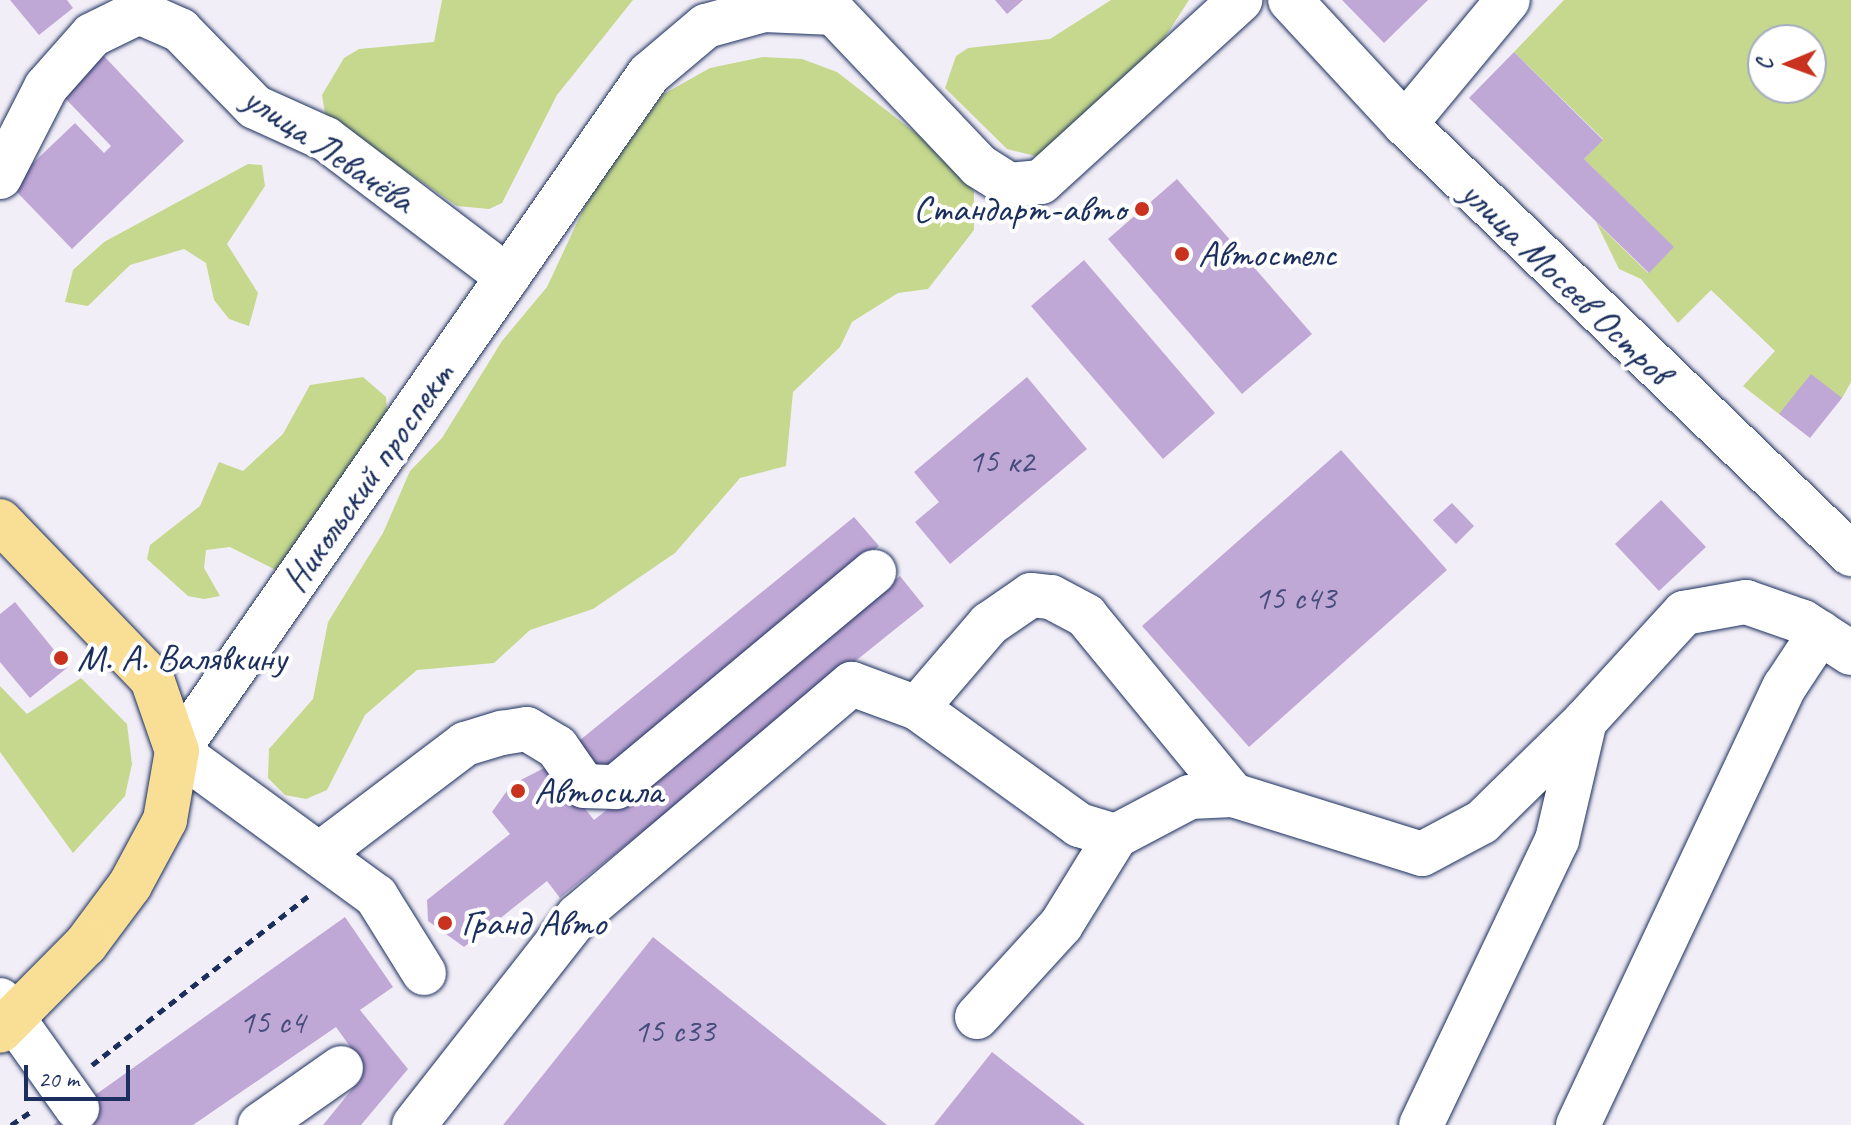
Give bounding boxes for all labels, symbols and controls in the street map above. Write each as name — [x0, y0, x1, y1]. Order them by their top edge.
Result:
north arrow — [1747, 24, 1827, 104]
text: С — [1751, 59, 1779, 70]
street label: улица Левачёва — [234, 75, 424, 223]
street label: улица Мосеев Остров — [1451, 170, 1681, 394]
place label: Стандарт-авто — [913, 186, 1126, 232]
marker: Стандарт-авто — [1133, 200, 1151, 218]
place label: Автостелс — [1198, 231, 1337, 277]
marker: Автостелс — [1173, 245, 1191, 263]
street label: Никольский проспект — [272, 353, 464, 601]
house number: 15 к2 — [968, 441, 1034, 481]
house number: 15 с43 — [1254, 578, 1336, 618]
place label: М. А. Валявкину — [77, 635, 286, 681]
marker: М. А. Валявкину — [52, 649, 70, 667]
place label: Автосила — [534, 768, 662, 814]
marker: Автосила — [509, 782, 527, 800]
place label: Гранд Авто — [461, 900, 606, 946]
marker: Гранд Авто — [436, 914, 454, 932]
house number: 15 с4 — [239, 1002, 305, 1042]
house number: 15 с33 — [633, 1011, 715, 1051]
scale bar — [28, 1049, 134, 1099]
text: 20 m — [38, 1064, 79, 1094]

